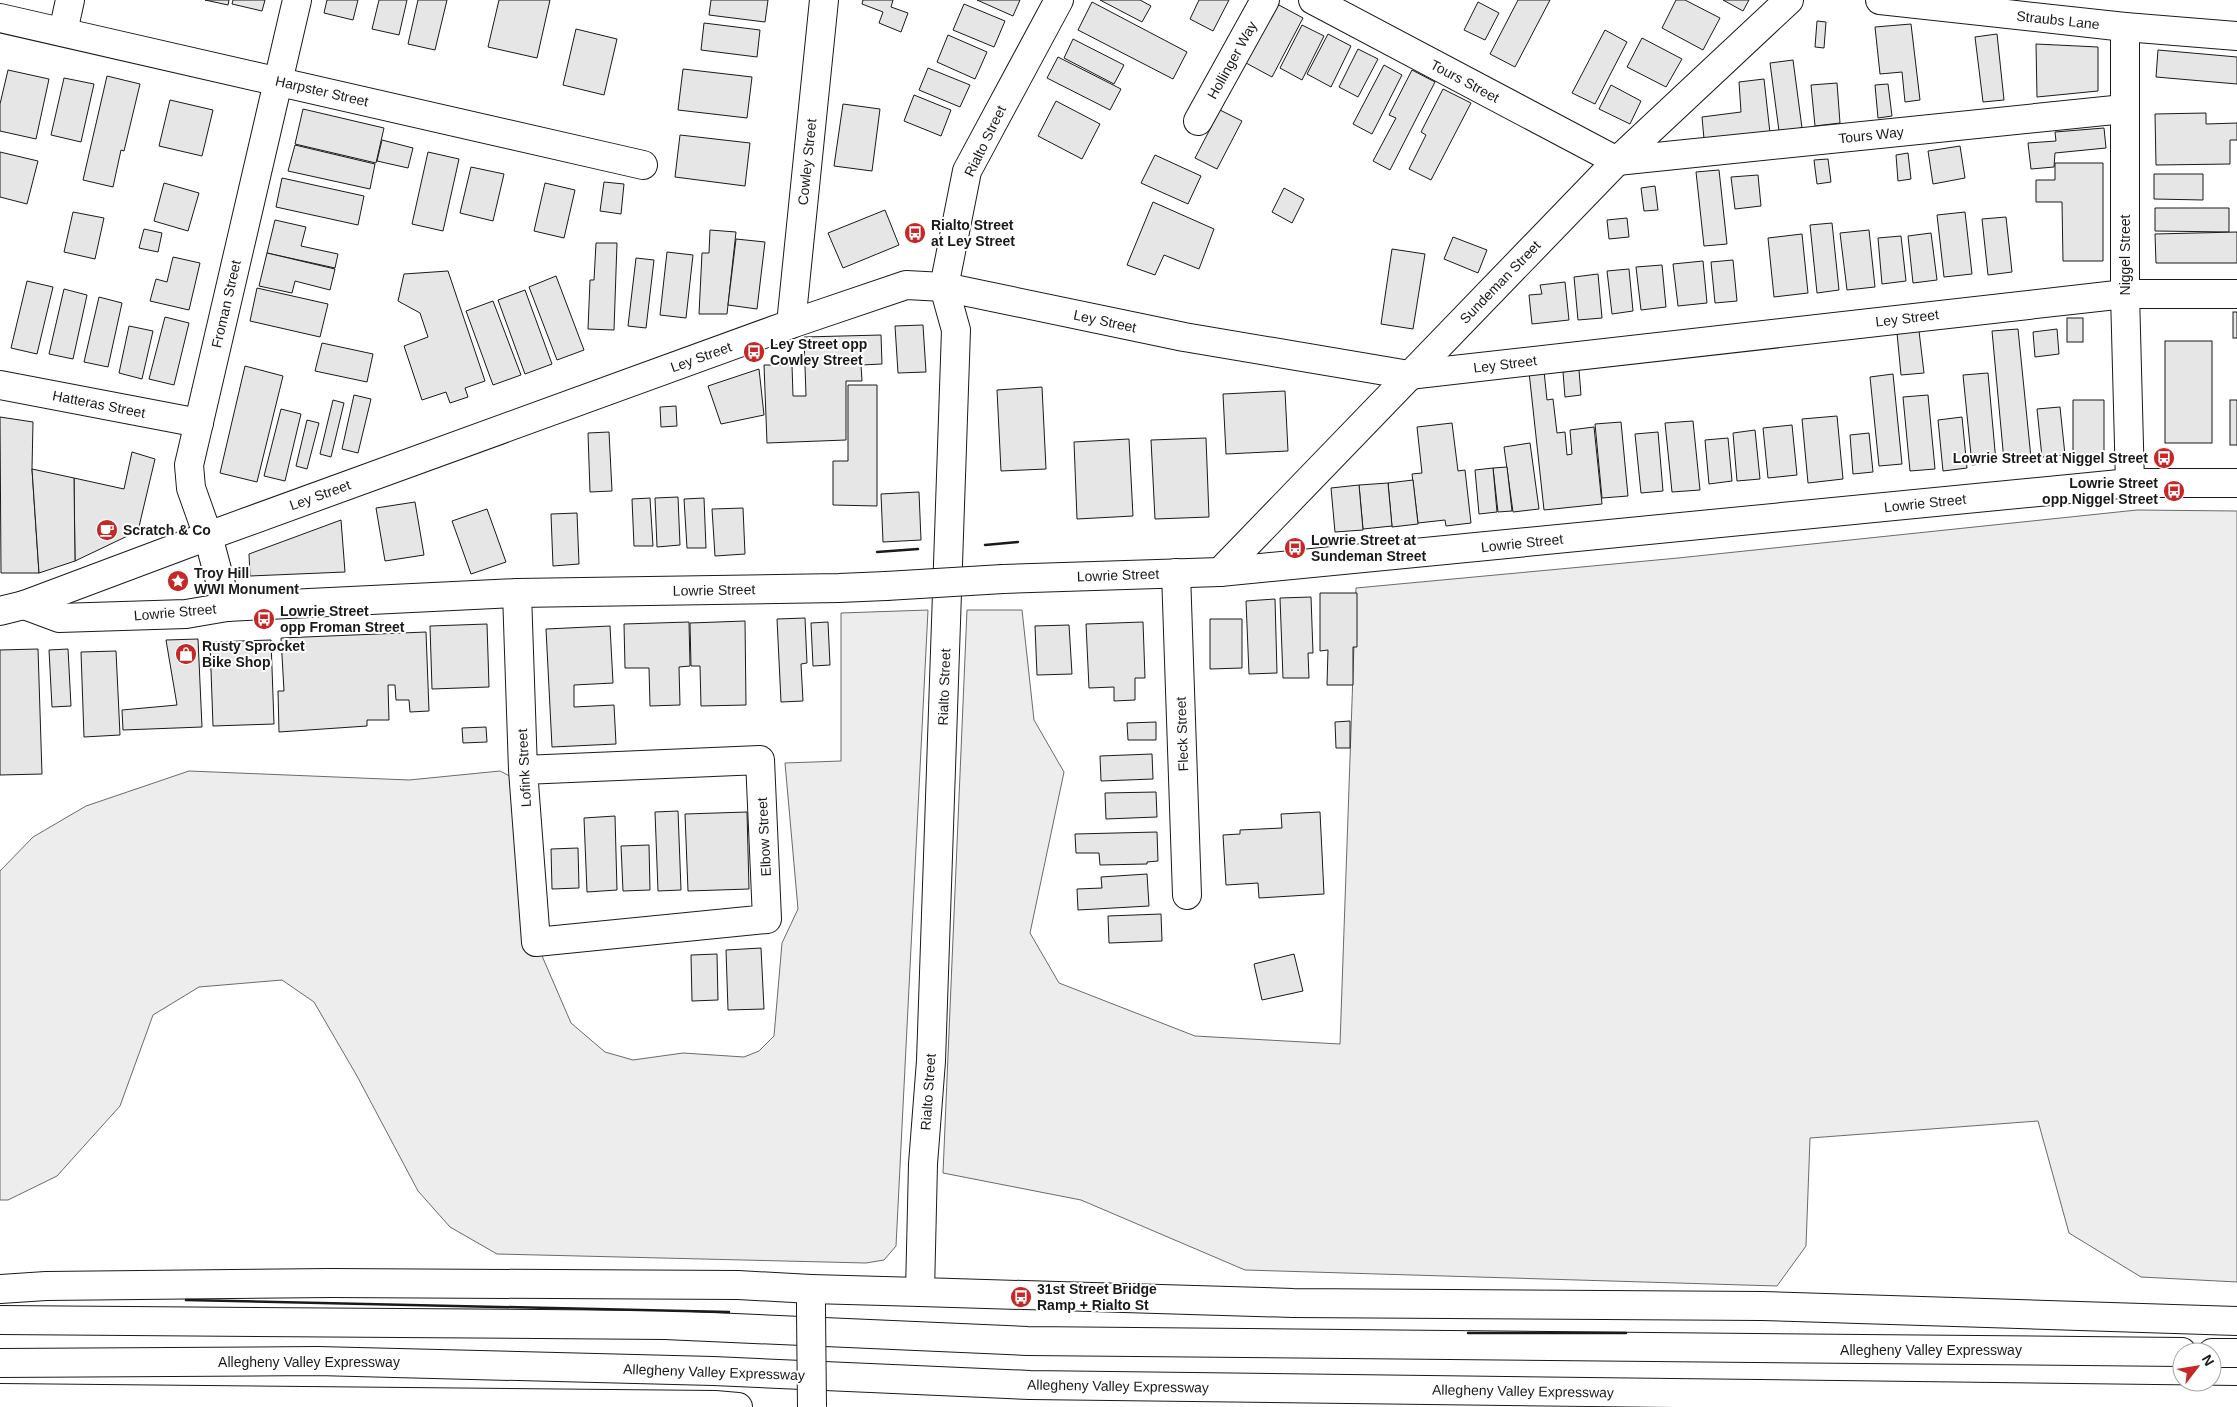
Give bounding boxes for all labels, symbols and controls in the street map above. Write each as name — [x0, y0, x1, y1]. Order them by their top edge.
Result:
street label: Straubs Lane — [2016, 8, 2100, 32]
street label: Hollinger Way — [1204, 18, 1260, 102]
street label: Tours Street — [1428, 56, 1502, 106]
street label: Harpster Street — [274, 73, 370, 109]
street label: Rialto Street — [961, 103, 1009, 179]
street label: Cowley Street — [794, 118, 820, 206]
street label: Tours Way — [1838, 124, 1904, 146]
street label: Niggel Street — [2117, 214, 2133, 295]
place label: Rialto Street at Ley Street — [931, 217, 1015, 249]
bus stop icon: Rialto Street at Ley Street — [903, 221, 927, 245]
street label: Sundeman Street — [1456, 237, 1544, 327]
street label: Froman Street — [208, 259, 244, 349]
street label: Ley Street — [1874, 306, 1940, 330]
street label: Ley Street — [1072, 307, 1138, 335]
place label: Ley Street opp Cowley Street — [770, 336, 867, 368]
street label: Ley Street — [668, 339, 734, 375]
bus stop icon: Ley Street opp Cowley Street — [742, 340, 766, 364]
street label: Ley Street — [1472, 352, 1538, 376]
street label: Hatteras Street — [51, 387, 147, 421]
bus stop icon: Lowrie Street at Niggel Street — [2152, 446, 2176, 470]
place label: Lowrie Street at Niggel Street — [1953, 450, 2148, 466]
place label: Lowrie Street opp Niggel Street — [2042, 475, 2158, 507]
street label: Ley Street — [287, 477, 353, 513]
bus stop icon: Lowrie Street opp Niggel Street — [2162, 479, 2186, 503]
street label: Lowrie Street — [1883, 491, 1967, 515]
cafe icon: Scratch & Co — [95, 518, 119, 542]
place label: Scratch & Co — [123, 522, 211, 538]
street label: Lowrie Street — [1480, 531, 1564, 555]
place label: Lowrie Street at Sundeman Street — [1311, 532, 1426, 564]
bus stop icon: Lowrie Street at Sundeman Street — [1283, 536, 1307, 560]
place label: Troy Hill WWI Monument — [194, 565, 299, 597]
street label: Lowrie Street — [1077, 566, 1160, 584]
place icon: Troy Hill WWI Monument — [166, 569, 190, 593]
street label: Lowrie Street — [673, 581, 755, 599]
street label: Lowrie Street — [133, 600, 217, 624]
place label: Lowrie Street opp Froman Street — [280, 603, 405, 635]
bus stop icon: Lowrie Street opp Froman Street — [252, 607, 276, 631]
place label: Rusty Sprocket Bike Shop — [202, 638, 305, 670]
shop icon: Rusty Sprocket Bike Shop — [174, 642, 198, 666]
street label: Rialto Street — [935, 648, 953, 726]
street label: Fleck Street — [1173, 696, 1191, 772]
street label: Lofink Street — [514, 728, 534, 808]
street label: Elbow Street — [754, 797, 774, 877]
street label: Rialto Street — [917, 1053, 939, 1131]
place label: 31st Street Bridge Ramp + Rialto St — [1037, 1281, 1157, 1313]
bus stop icon: 31st Street Bridge Ramp + Rialto St — [1009, 1285, 1033, 1309]
street label: Allegheny Valley Expressway — [1840, 1342, 2022, 1358]
north arrow — [2172, 1342, 2222, 1392]
text: N — [2199, 1352, 2218, 1369]
street label: Allegheny Valley Expressway — [218, 1354, 400, 1370]
street label: Allegheny Valley Expressway — [623, 1361, 805, 1383]
street label: Allegheny Valley Expressway — [1027, 1376, 1209, 1396]
street label: Allegheny Valley Expressway — [1432, 1381, 1614, 1401]

